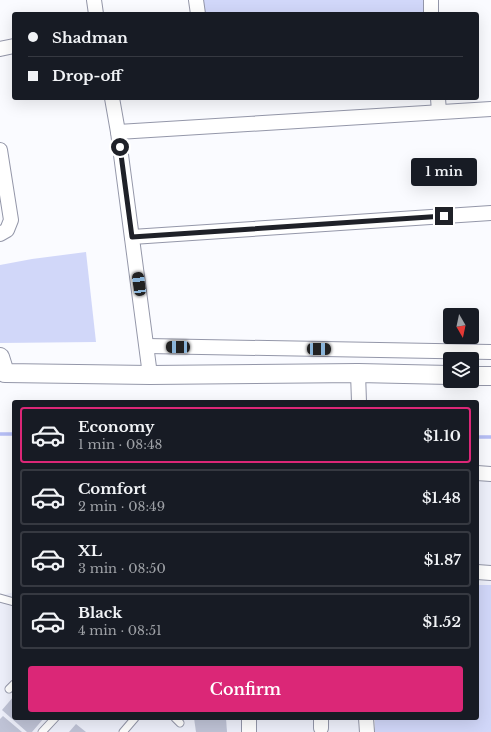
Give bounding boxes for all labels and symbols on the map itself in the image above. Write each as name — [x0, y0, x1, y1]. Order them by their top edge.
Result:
route start — [111, 138, 129, 156]
callout: 1 min — [411, 158, 477, 186]
route end — [435, 207, 453, 225]
car — [131, 271, 147, 297]
north arrow — [443, 308, 479, 344]
car — [166, 341, 190, 353]
car — [307, 343, 331, 355]

